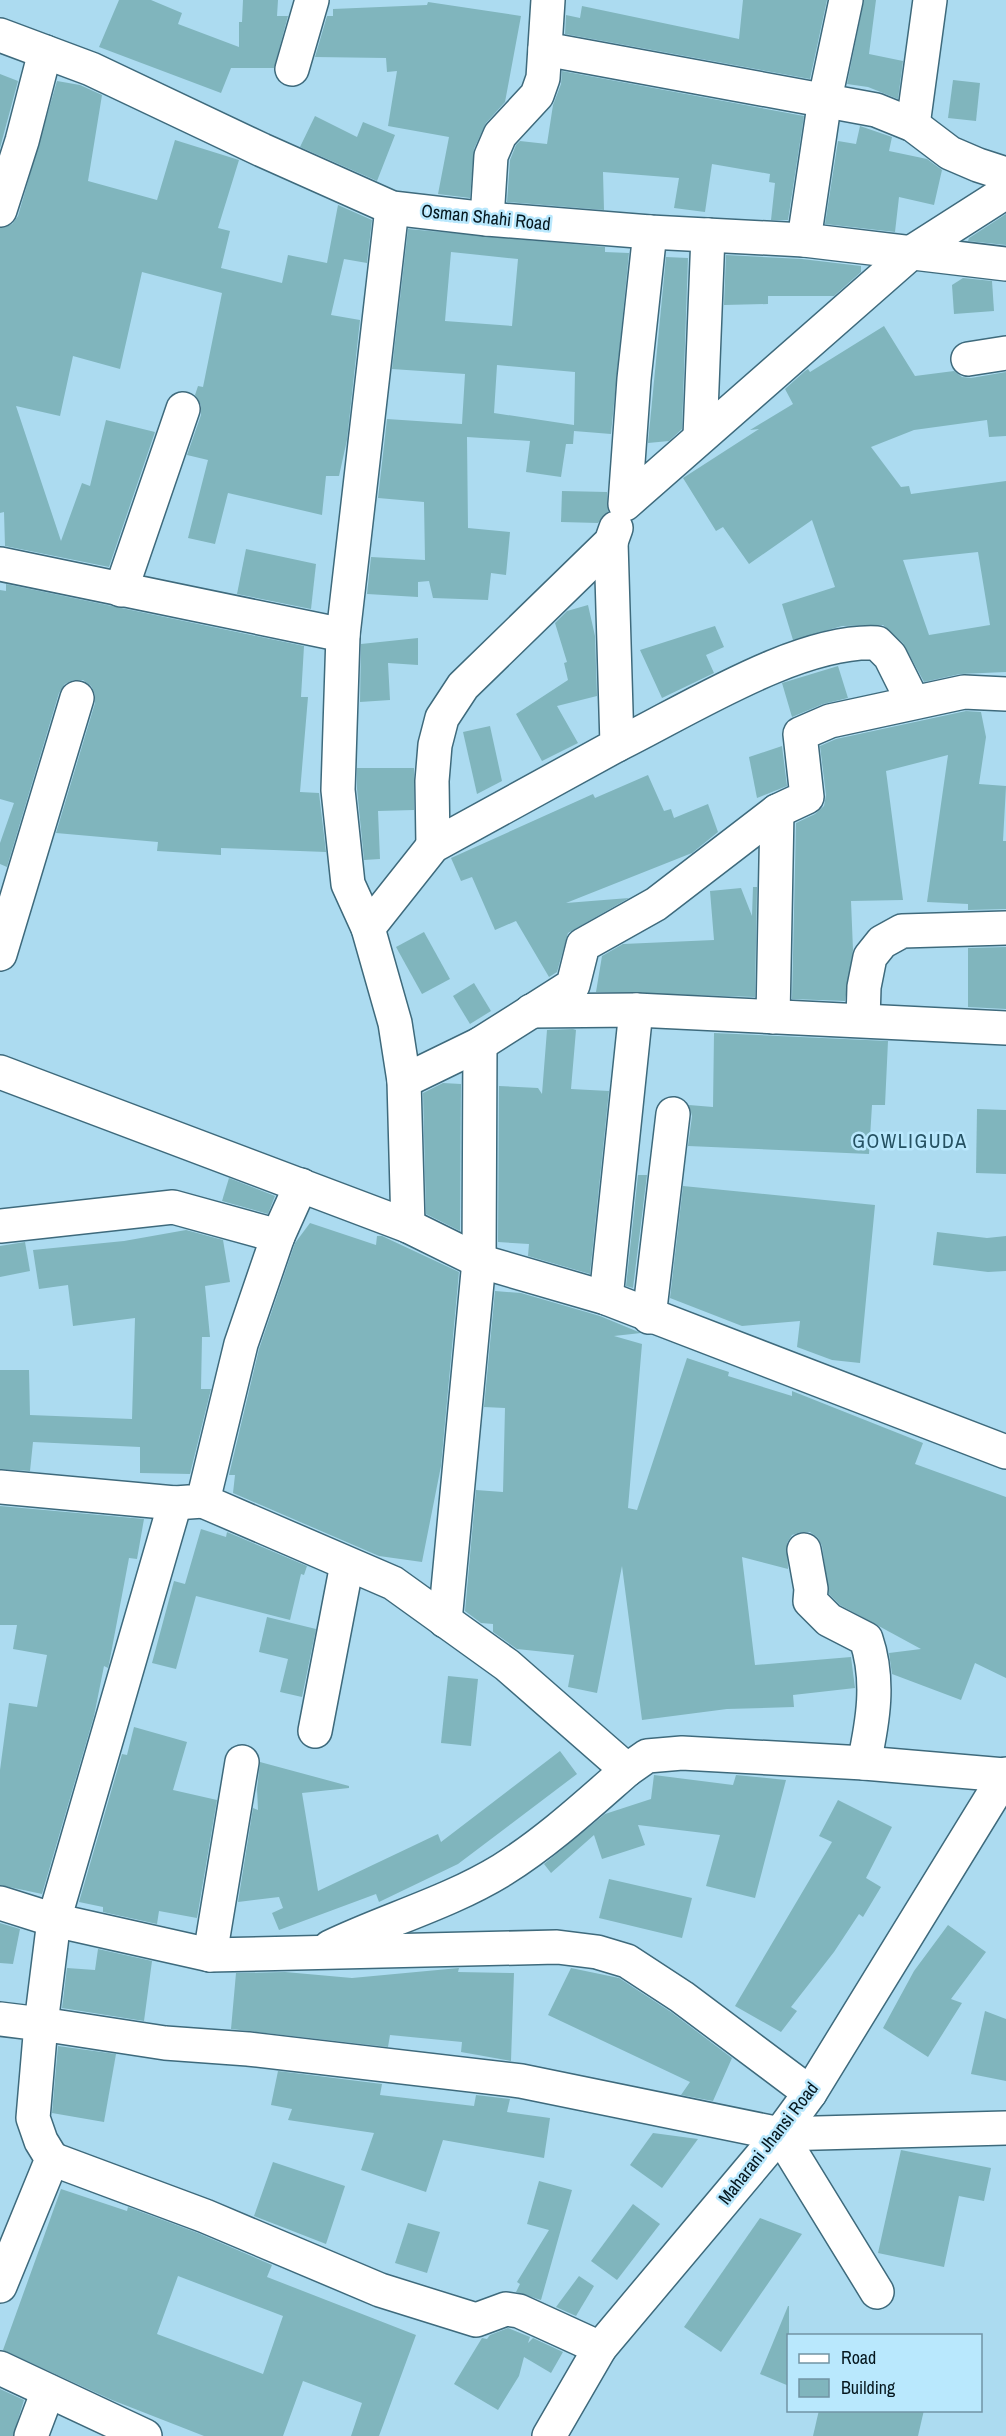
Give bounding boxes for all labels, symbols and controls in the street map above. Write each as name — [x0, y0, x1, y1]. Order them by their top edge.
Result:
street label: Osman Shahi Road — [420, 198, 552, 236]
district label: GOWLIGUDA — [852, 1127, 968, 1154]
street label: Maharani Jhansi Road — [712, 2076, 824, 2210]
legend — [787, 2334, 982, 2412]
text: Road — [841, 2345, 876, 2370]
text: Building — [841, 2375, 896, 2400]

